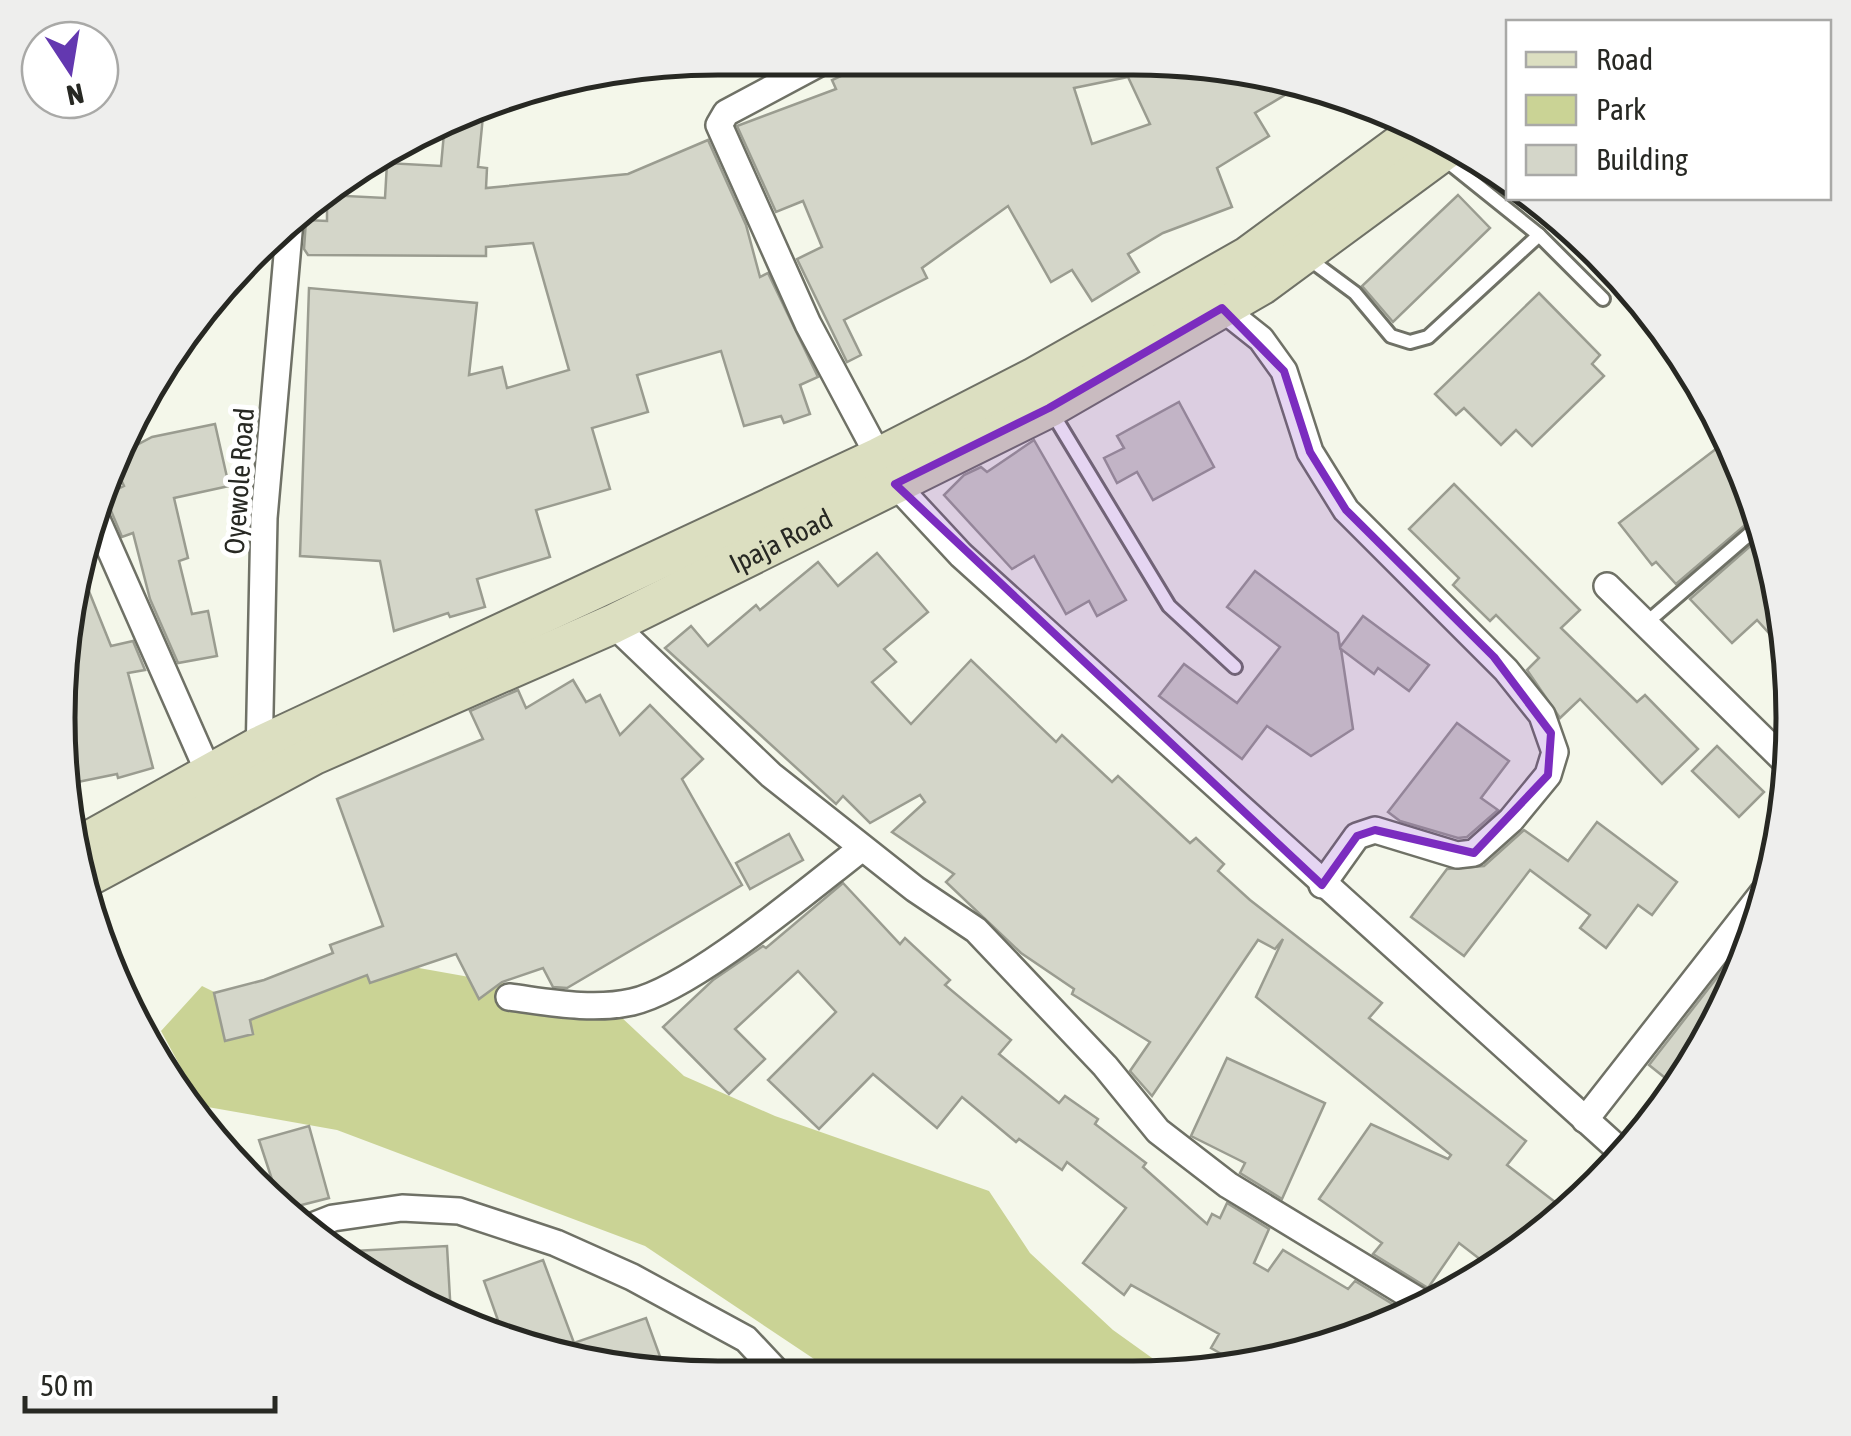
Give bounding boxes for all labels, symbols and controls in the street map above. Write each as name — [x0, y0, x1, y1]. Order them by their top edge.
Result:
north arrow — [20, 20, 120, 120]
legend — [1506, 20, 1831, 200]
text: Road — [1596, 42, 1653, 76]
text: N — [64, 77, 87, 112]
text: Park — [1596, 92, 1646, 126]
text: Building — [1596, 142, 1688, 176]
street label: Oyewole Road — [218, 407, 260, 555]
street label: Ipaja Road — [724, 502, 837, 580]
scale bar — [25, 1351, 275, 1413]
text: 50 m — [40, 1368, 94, 1402]

